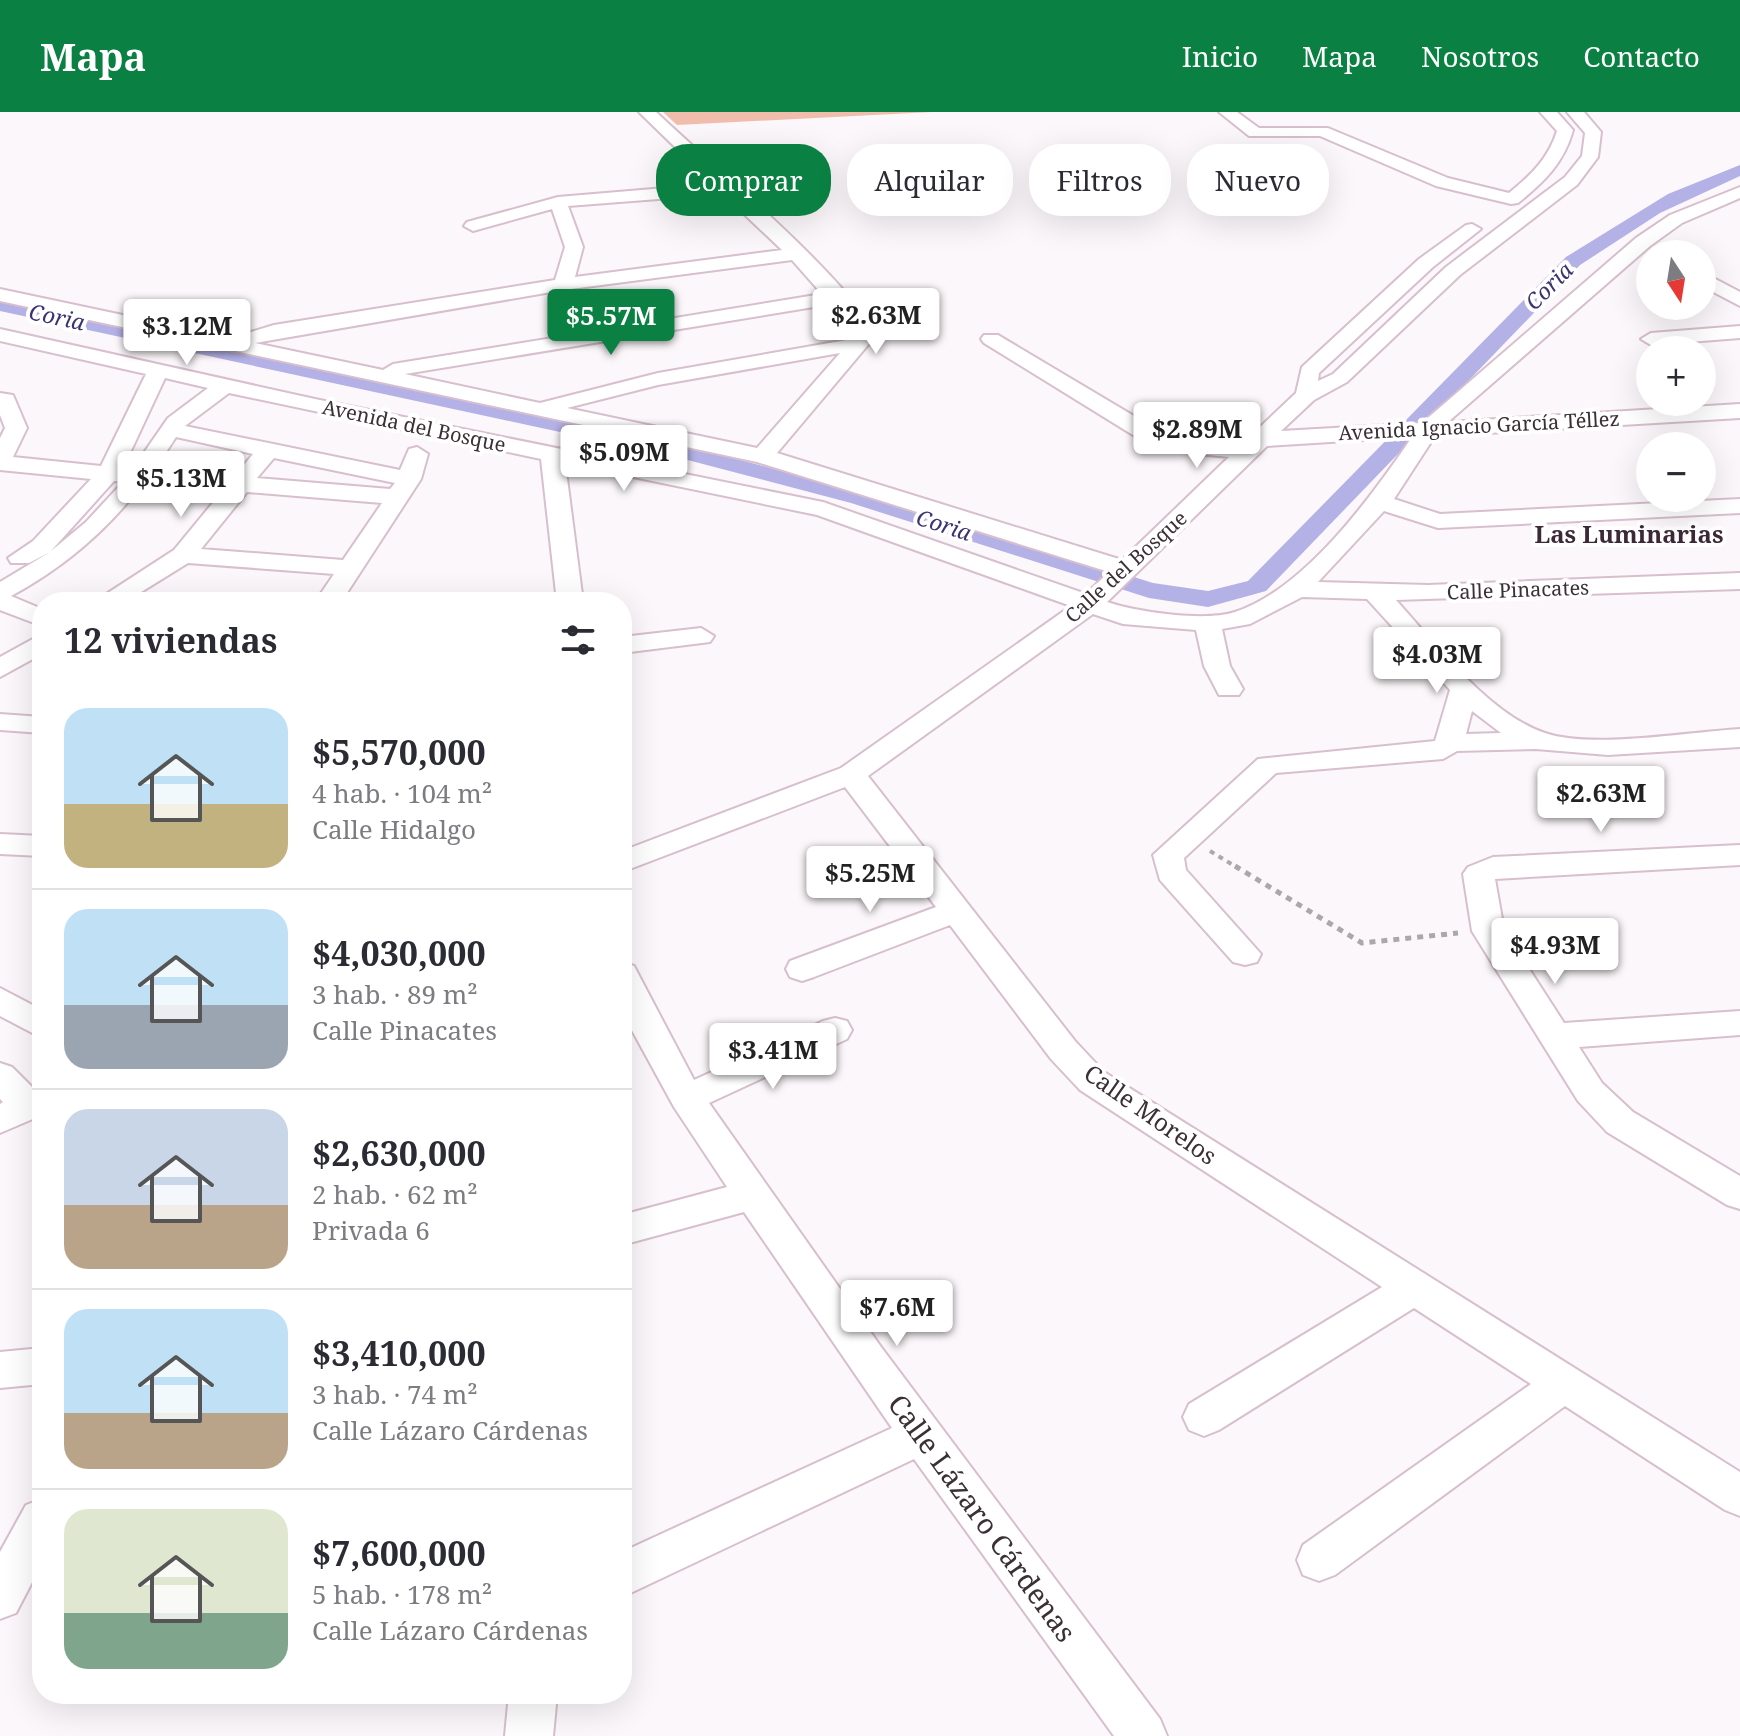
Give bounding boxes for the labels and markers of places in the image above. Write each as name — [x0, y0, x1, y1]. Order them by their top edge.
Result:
pin: $2.63M — [811, 288, 941, 356]
pin: $5.57M — [546, 289, 676, 357]
pin: $3.12M — [122, 299, 252, 367]
pin: $2.89M — [1132, 402, 1262, 470]
pin: $5.09M — [559, 425, 689, 493]
pin: $5.13M — [116, 451, 246, 519]
pin: $4.03M — [1372, 627, 1502, 695]
pin: $2.63M — [1536, 766, 1666, 834]
pin: $5.25M — [805, 846, 935, 914]
pin: $4.93M — [1490, 918, 1620, 986]
pin: $3.41M — [708, 1023, 838, 1091]
pin: $7.6M — [841, 1280, 953, 1348]

